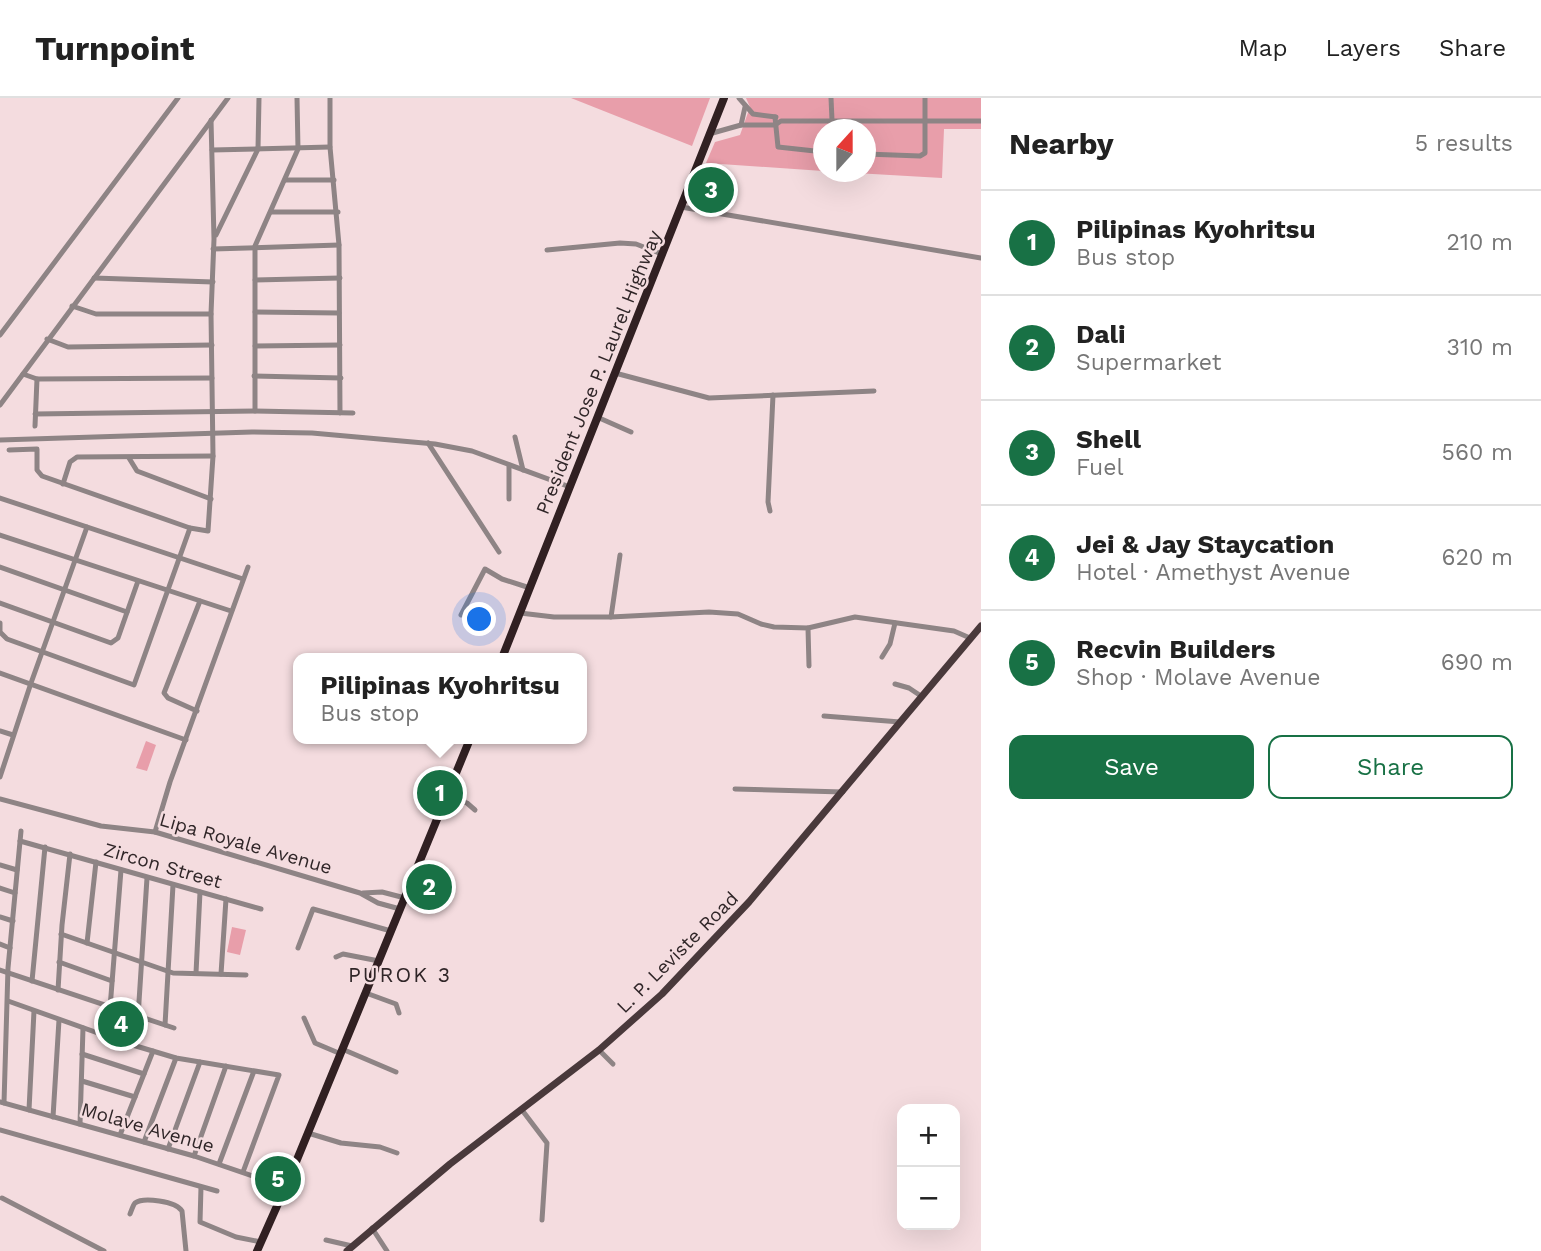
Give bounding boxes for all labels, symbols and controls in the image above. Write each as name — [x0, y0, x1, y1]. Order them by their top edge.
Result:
text: Turnpoint — [35, 29, 194, 68]
text: Map — [1239, 34, 1287, 62]
text: Layers — [1325, 34, 1401, 62]
text: Share — [1439, 34, 1506, 62]
north arrow — [813, 119, 876, 182]
text: Nearby — [1009, 126, 1114, 161]
text: 5 results — [1415, 130, 1513, 157]
pin: 3 — [688, 164, 734, 216]
text: Pilipinas Kyohritsu — [1076, 214, 1315, 244]
street label: President Jose P. Laurel Highway — [531, 227, 666, 517]
text: 1 — [1027, 229, 1037, 256]
text: 210 m — [1447, 229, 1513, 256]
text: Bus stop — [1076, 244, 1175, 271]
text: Dali — [1076, 319, 1126, 349]
text: 2 — [1025, 334, 1039, 361]
text: 310 m — [1447, 334, 1513, 361]
text: Supermarket — [1076, 349, 1221, 376]
text: Shell — [1076, 424, 1141, 454]
text: 3 — [1025, 439, 1039, 466]
text: 560 m — [1442, 439, 1513, 466]
text: Fuel — [1076, 454, 1124, 481]
text: Jei & Jay Staycation — [1076, 529, 1334, 559]
text: 4 — [1025, 544, 1039, 571]
text: 620 m — [1442, 544, 1513, 571]
text: Hotel · Amethyst Avenue — [1076, 559, 1351, 586]
your location — [462, 602, 496, 636]
text: Recvin Builders — [1076, 634, 1275, 664]
text: 5 — [1025, 649, 1039, 676]
text: 690 m — [1441, 649, 1513, 676]
popup — [293, 653, 587, 744]
text: Shop · Molave Avenue — [1076, 664, 1321, 691]
text: Pilipinas Kyohritsu — [320, 670, 560, 700]
text: Bus stop — [320, 700, 419, 727]
button: Save — [1009, 735, 1254, 799]
button: Share — [1268, 735, 1513, 799]
pin: 1 — [417, 767, 463, 819]
street label: Lipa Royale Avenue — [157, 808, 335, 879]
street label: Zircon Street — [101, 838, 225, 893]
pin: 2 — [406, 861, 452, 913]
street label: L. P. Leviste Road — [612, 887, 743, 1018]
district label: PUROK 3 — [348, 962, 452, 987]
pin: 4 — [98, 998, 144, 1050]
street label: Molave Avenue — [79, 1097, 217, 1157]
map controls — [897, 1104, 960, 1230]
button: + — [897, 1104, 960, 1167]
pin: 5 — [255, 1153, 301, 1205]
button: − — [897, 1167, 960, 1230]

